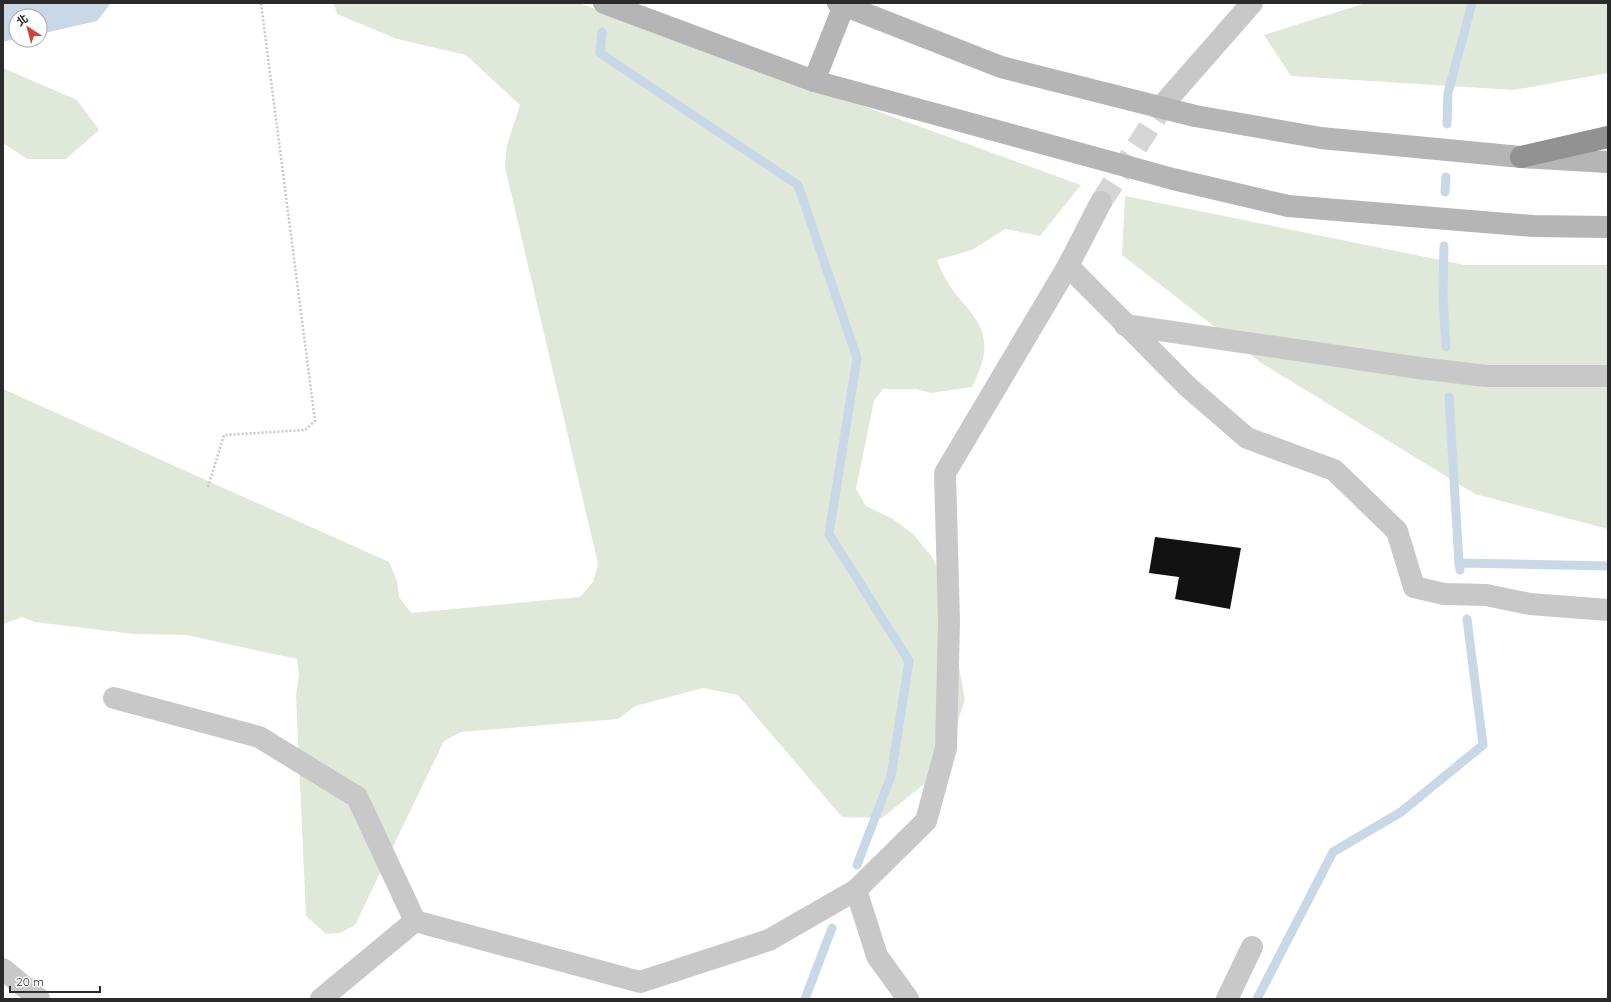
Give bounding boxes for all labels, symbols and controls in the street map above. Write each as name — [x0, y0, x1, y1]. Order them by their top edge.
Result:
north arrow — [8, 8, 48, 48]
text: 北 — [14, 11, 31, 29]
scale bar — [10, 968, 100, 994]
text: 20 m — [16, 974, 44, 989]

